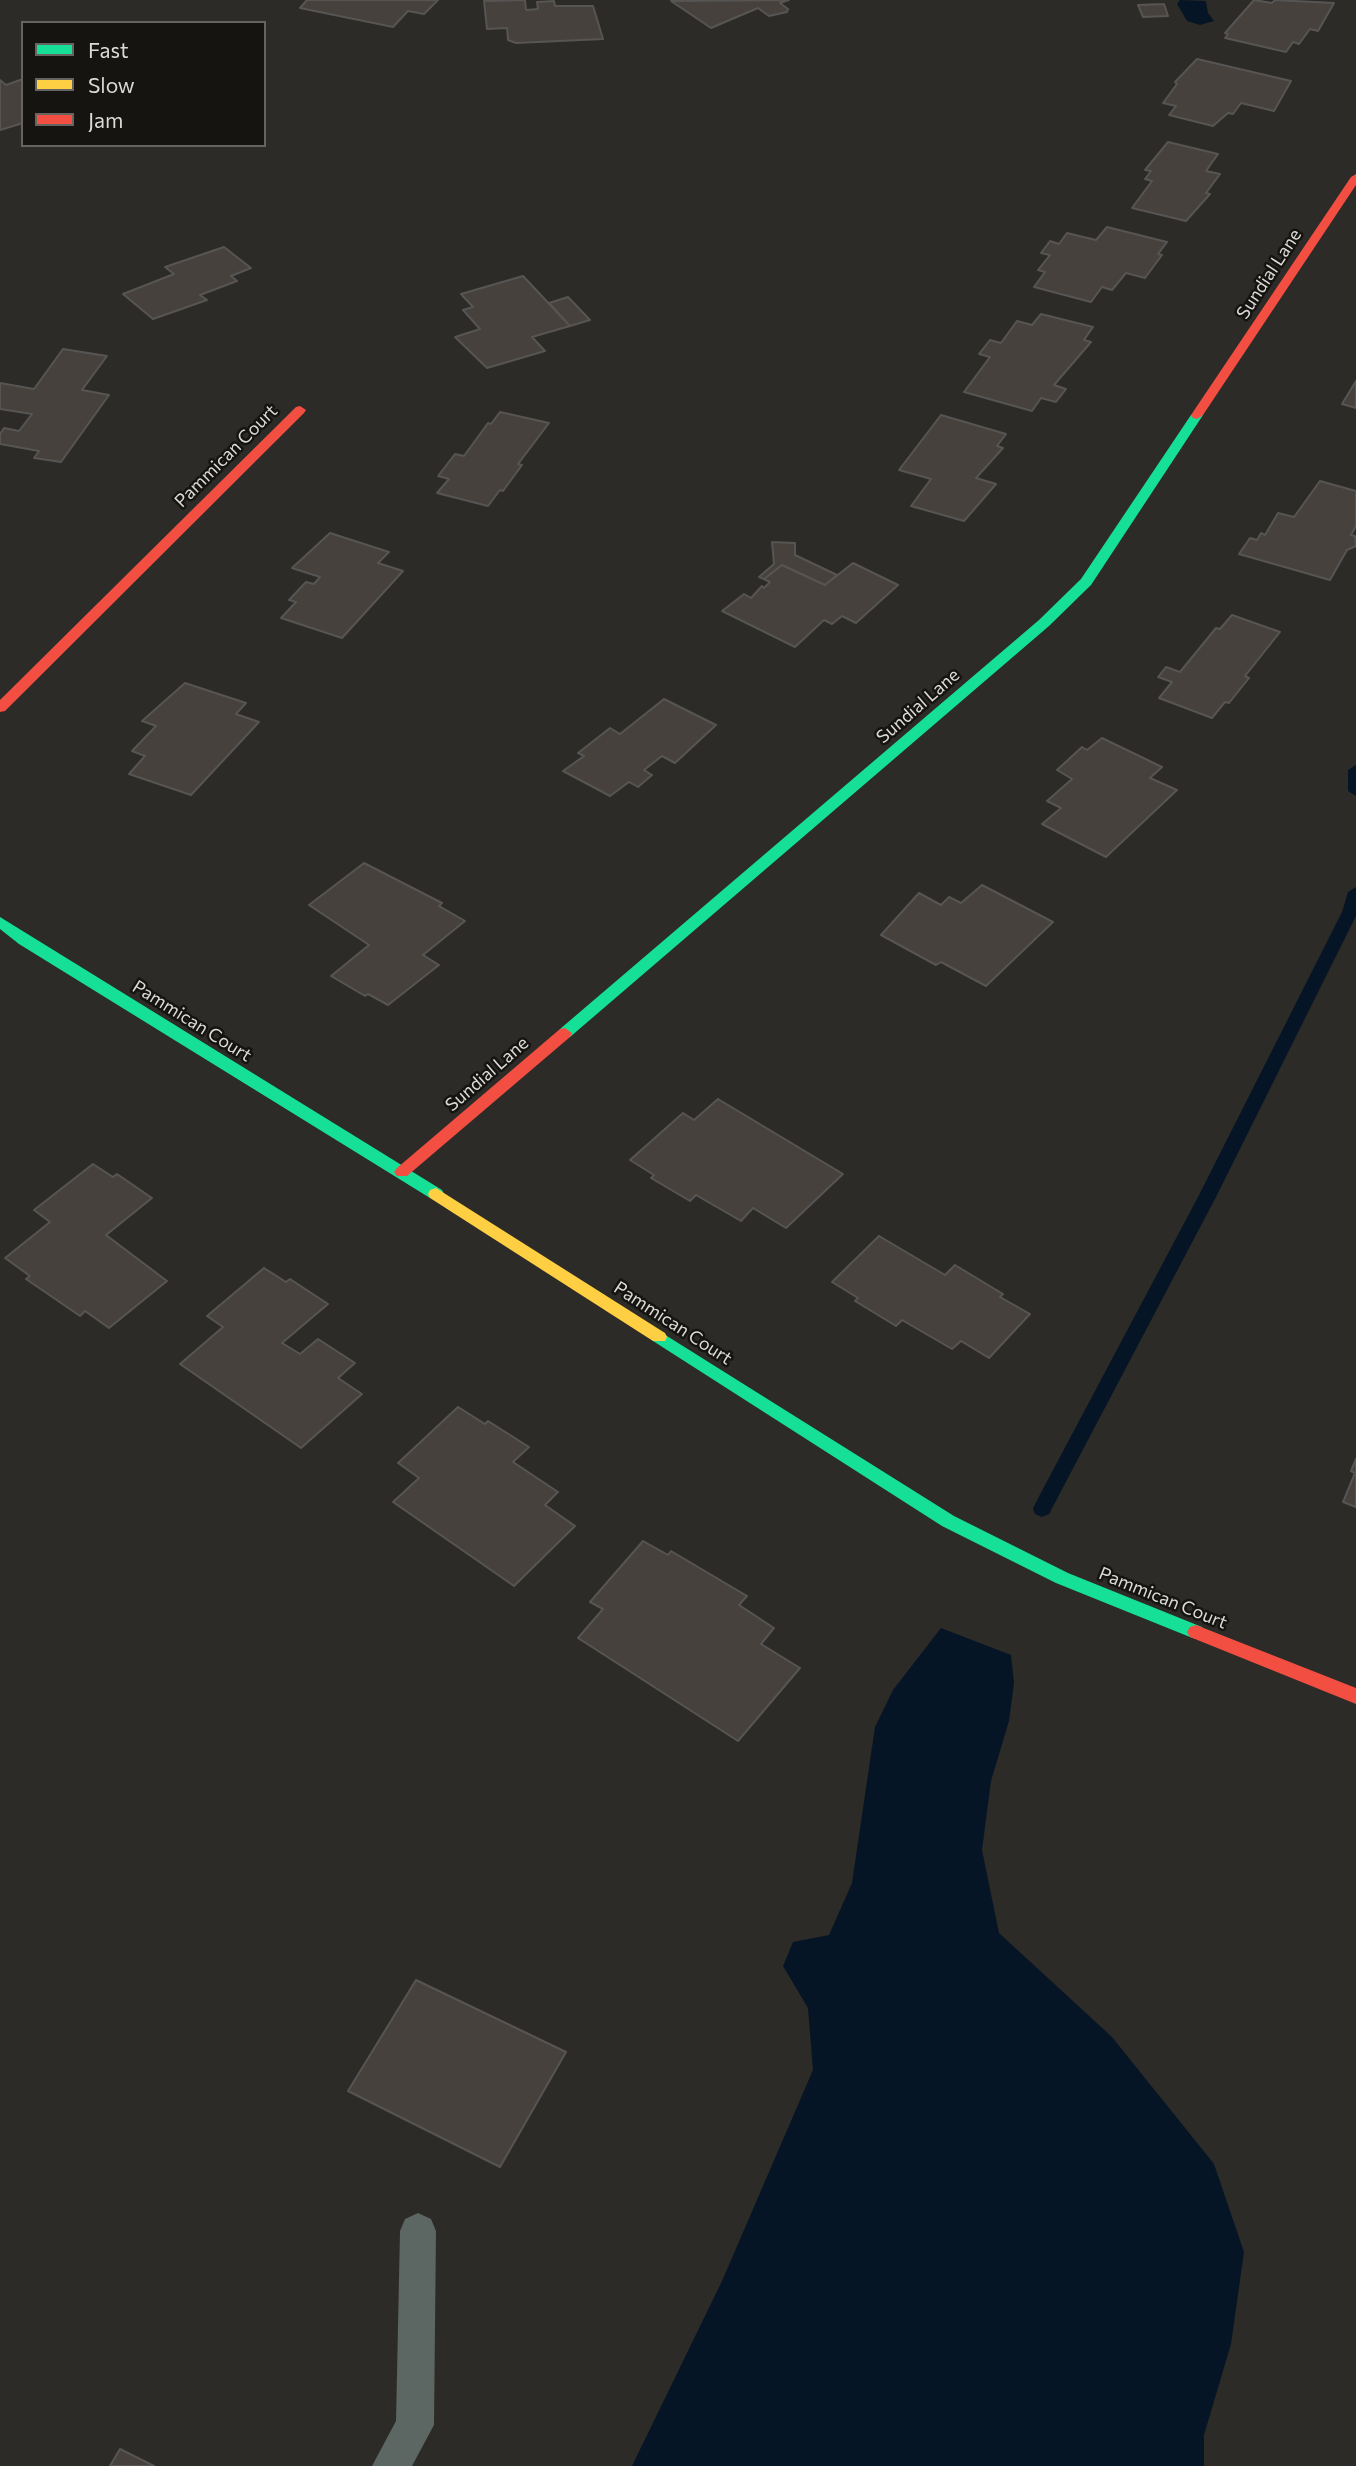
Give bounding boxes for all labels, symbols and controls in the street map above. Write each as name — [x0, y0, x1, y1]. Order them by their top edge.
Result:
legend — [21, 21, 266, 147]
text: Fast — [88, 37, 129, 62]
text: Slow — [88, 72, 135, 97]
text: Jam — [88, 107, 123, 132]
street label: Sundial Lane — [1232, 225, 1306, 323]
street label: Pammican Court — [170, 400, 282, 512]
street label: Sundial Lane — [872, 664, 964, 748]
street label: Pammican Court — [128, 976, 256, 1066]
street label: Sundial Lane — [441, 1032, 533, 1116]
street label: Pammican Court — [610, 1277, 736, 1369]
street label: Pammican Court — [1096, 1562, 1230, 1634]

